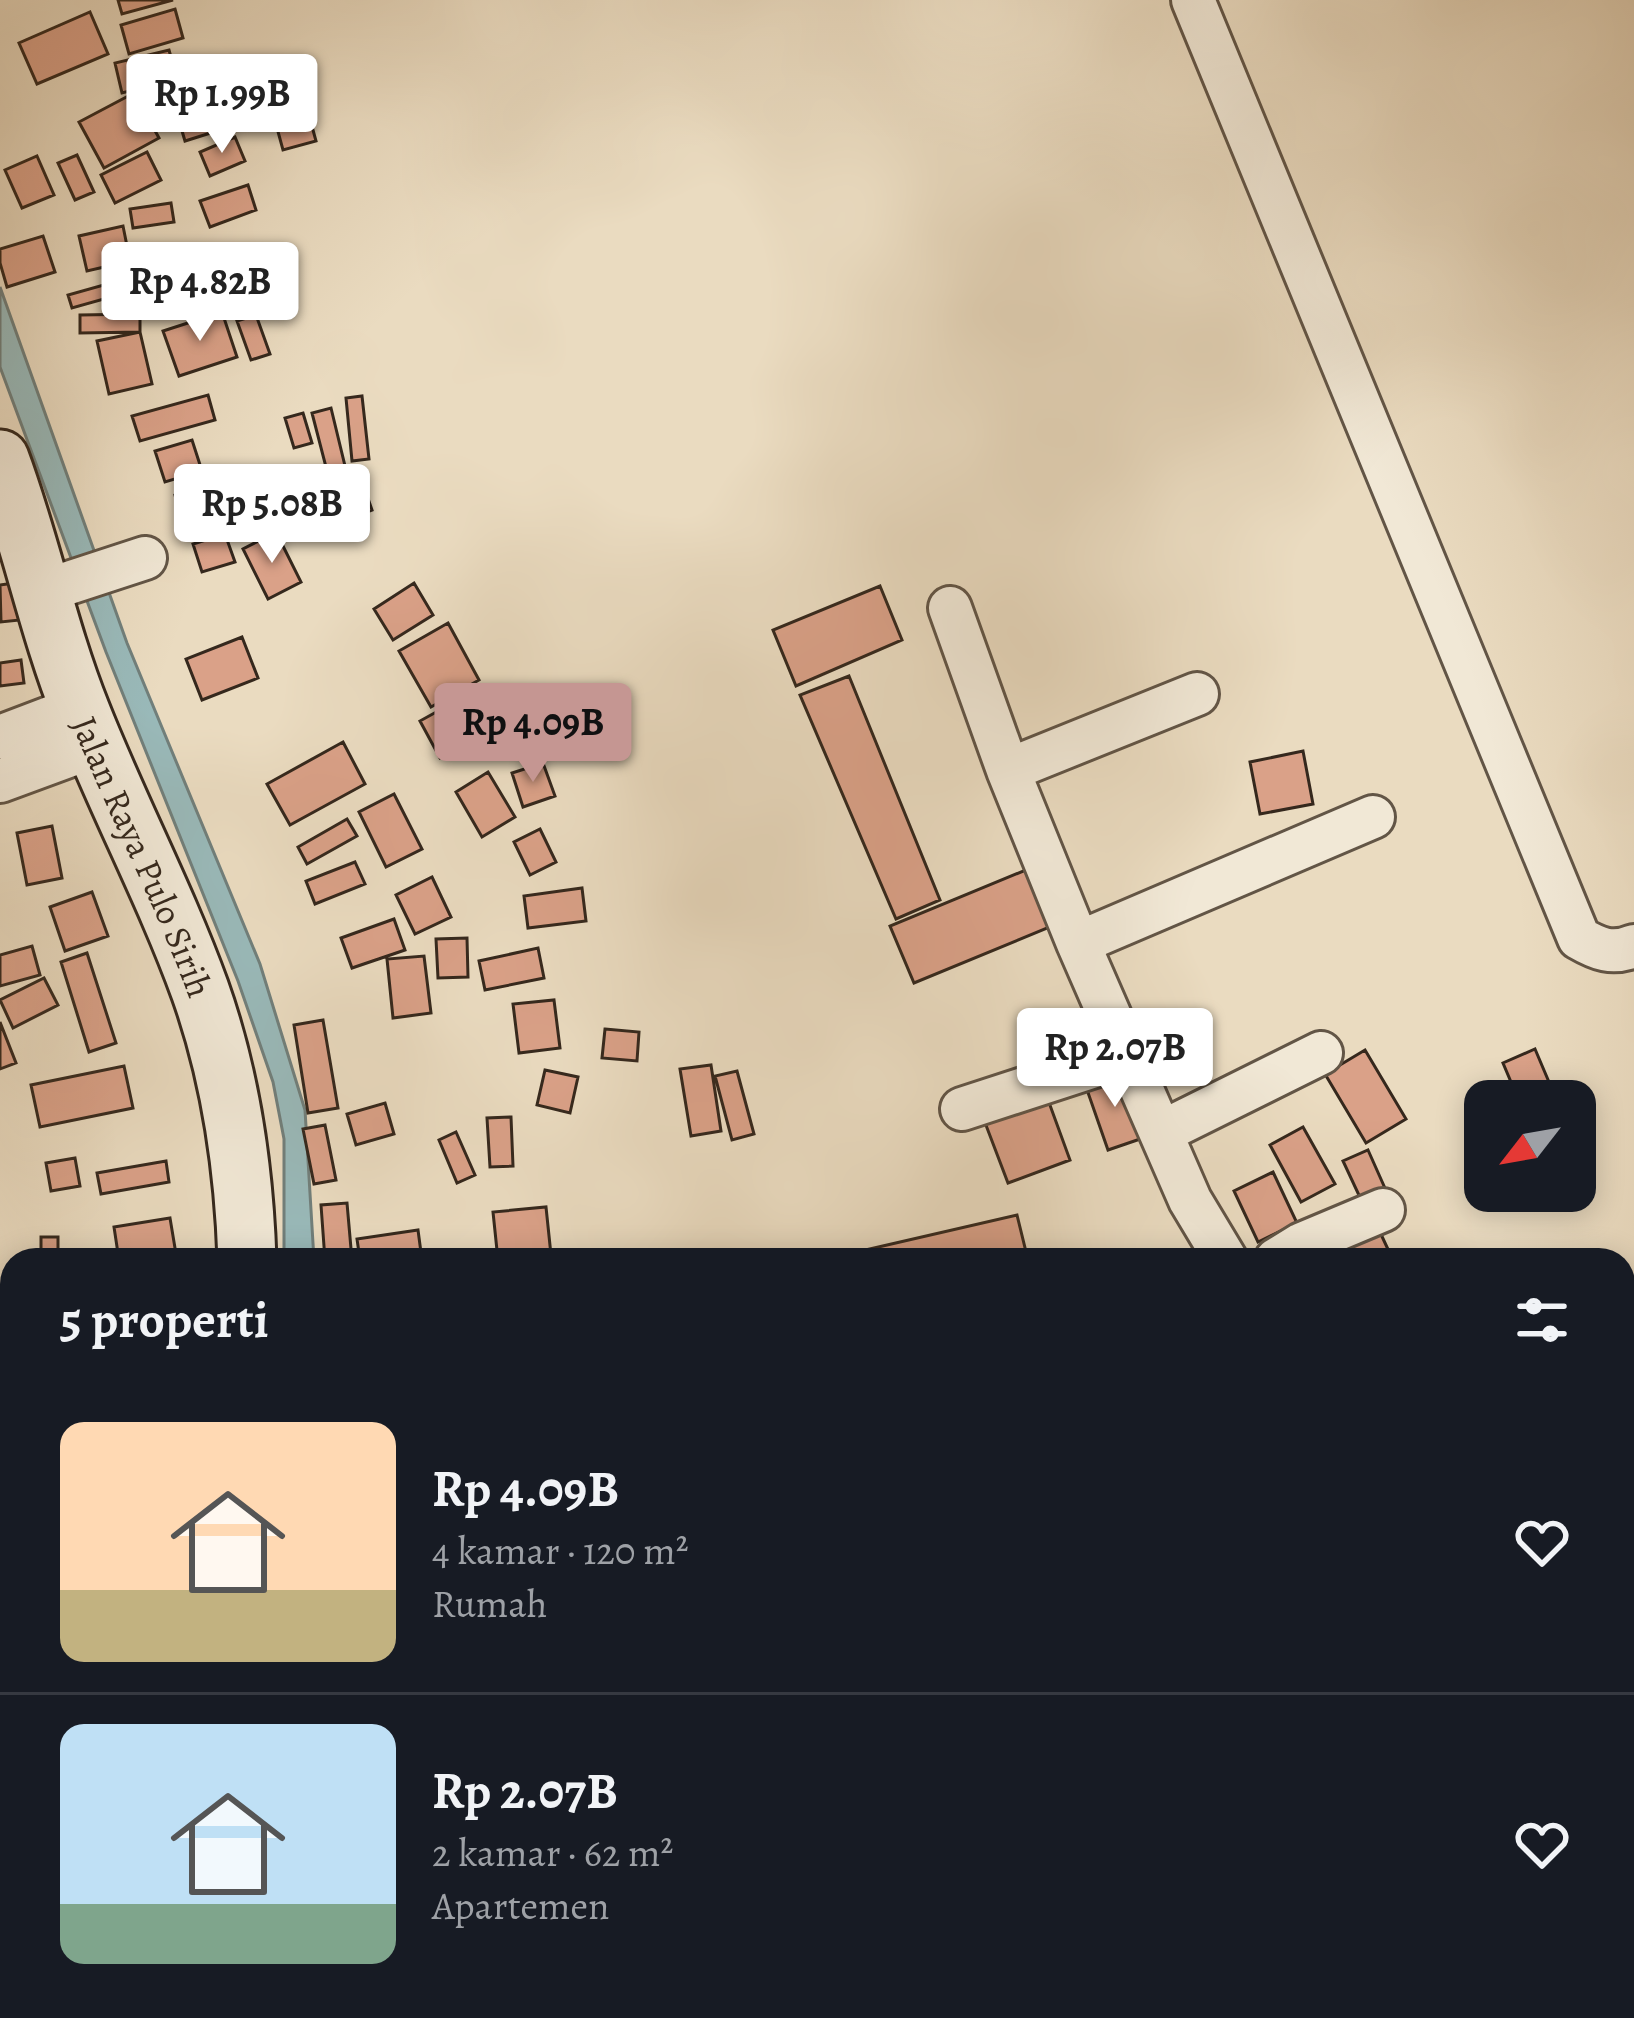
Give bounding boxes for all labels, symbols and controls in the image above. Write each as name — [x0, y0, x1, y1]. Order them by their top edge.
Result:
pin: Rp 1.99B — [98, 54, 346, 156]
text: Rp 1.99B — [153, 66, 291, 119]
pin: Rp 4.82B — [76, 242, 324, 344]
text: Rp 4.82B — [128, 254, 272, 307]
pin: Rp 5.08B — [148, 464, 396, 566]
text: Rp 5.08B — [201, 476, 343, 529]
pin: Rp 4.09B — [409, 683, 657, 785]
text: Rp 4.09B — [461, 695, 605, 748]
street label: Jalan Raya Pulo Sirih — [61, 709, 225, 1004]
pin: Rp 2.07B — [991, 1008, 1239, 1110]
text: Rp 2.07B — [1044, 1020, 1186, 1073]
north arrow — [1464, 1080, 1596, 1212]
map controls — [1464, 1080, 1596, 1212]
text: 5 properti — [60, 1285, 269, 1355]
icon: filters — [1509, 1287, 1575, 1353]
text: Rp 4.09B — [432, 1454, 619, 1524]
icon: home — [156, 1470, 300, 1614]
icon: heart — [1509, 1509, 1575, 1575]
text: 4 kamar · 120 m² — [432, 1524, 689, 1577]
text: Rumah — [432, 1577, 547, 1630]
text: Rp 2.07B — [432, 1756, 618, 1826]
icon: home — [156, 1772, 300, 1916]
icon: heart — [1509, 1811, 1575, 1877]
text: 2 kamar · 62 m² — [432, 1826, 673, 1879]
text: Apartemen — [432, 1879, 609, 1932]

